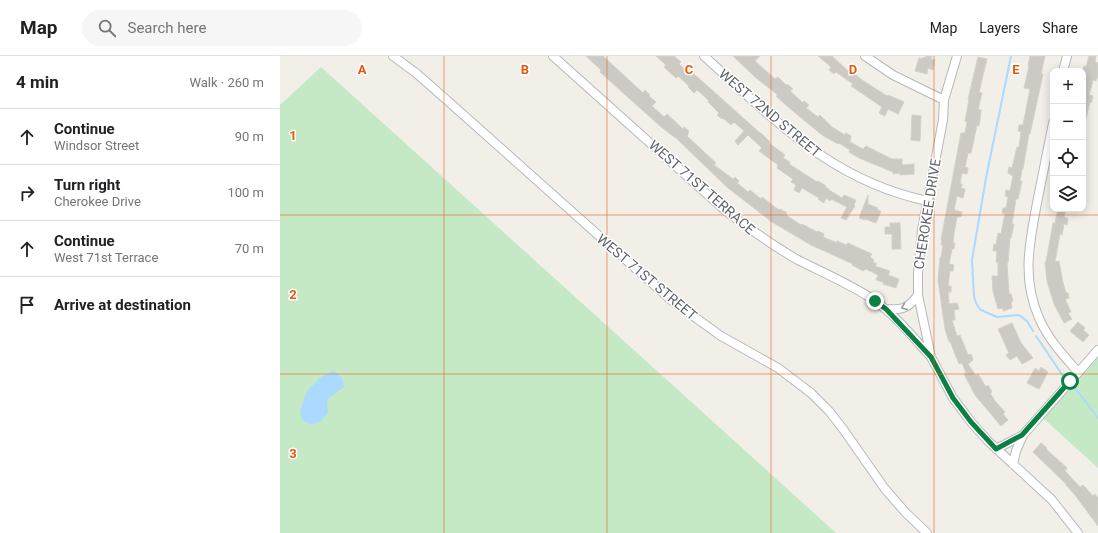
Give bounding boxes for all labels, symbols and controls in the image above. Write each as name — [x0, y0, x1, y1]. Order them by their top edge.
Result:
search box — [82, 10, 362, 46]
text: Map — [20, 16, 58, 39]
icon: search — [96, 17, 118, 39]
text: Search here — [128, 19, 206, 37]
text: Map — [930, 20, 957, 36]
text: Layers — [979, 20, 1020, 36]
text: Share — [1042, 20, 1078, 36]
text: A — [358, 62, 367, 77]
text: B — [521, 62, 529, 77]
text: C — [685, 62, 694, 77]
text: D — [849, 62, 857, 77]
text: E — [1012, 62, 1020, 77]
street label: WEST 72ND STREET — [716, 66, 825, 161]
map controls — [1050, 68, 1086, 212]
button: + — [1050, 68, 1086, 104]
text: 4 min — [16, 72, 59, 92]
text: Walk · 260 m — [189, 75, 264, 90]
button: − — [1050, 104, 1086, 140]
text: Continue — [54, 120, 115, 138]
icon: ahead — [16, 126, 38, 148]
text: 1 — [289, 128, 297, 143]
text: 90 m — [235, 129, 264, 144]
street label: WEST 71ST TERRACE — [646, 137, 758, 237]
text: Windsor Street — [54, 138, 139, 153]
button: locate — [1050, 140, 1086, 176]
street label: CHEROKEE DRIVE — [910, 157, 944, 271]
text: Turn right — [54, 176, 120, 194]
button: layers — [1050, 176, 1086, 212]
icon: right — [16, 182, 38, 204]
text: 100 m — [227, 185, 264, 200]
text: Cherokee Drive — [54, 194, 141, 209]
street label: WEST 71ST STREET — [594, 231, 701, 324]
text: Continue — [54, 232, 115, 250]
icon: ahead — [16, 238, 38, 260]
text: 70 m — [235, 241, 264, 256]
text: West 71st Terrace — [54, 250, 158, 265]
text: 2 — [289, 287, 297, 302]
route end — [866, 292, 884, 310]
icon: arrive — [16, 294, 38, 316]
text: Arrive at destination — [54, 296, 191, 314]
one-way arrow — [901, 302, 908, 311]
route start — [1061, 372, 1079, 390]
text: 3 — [289, 446, 297, 461]

